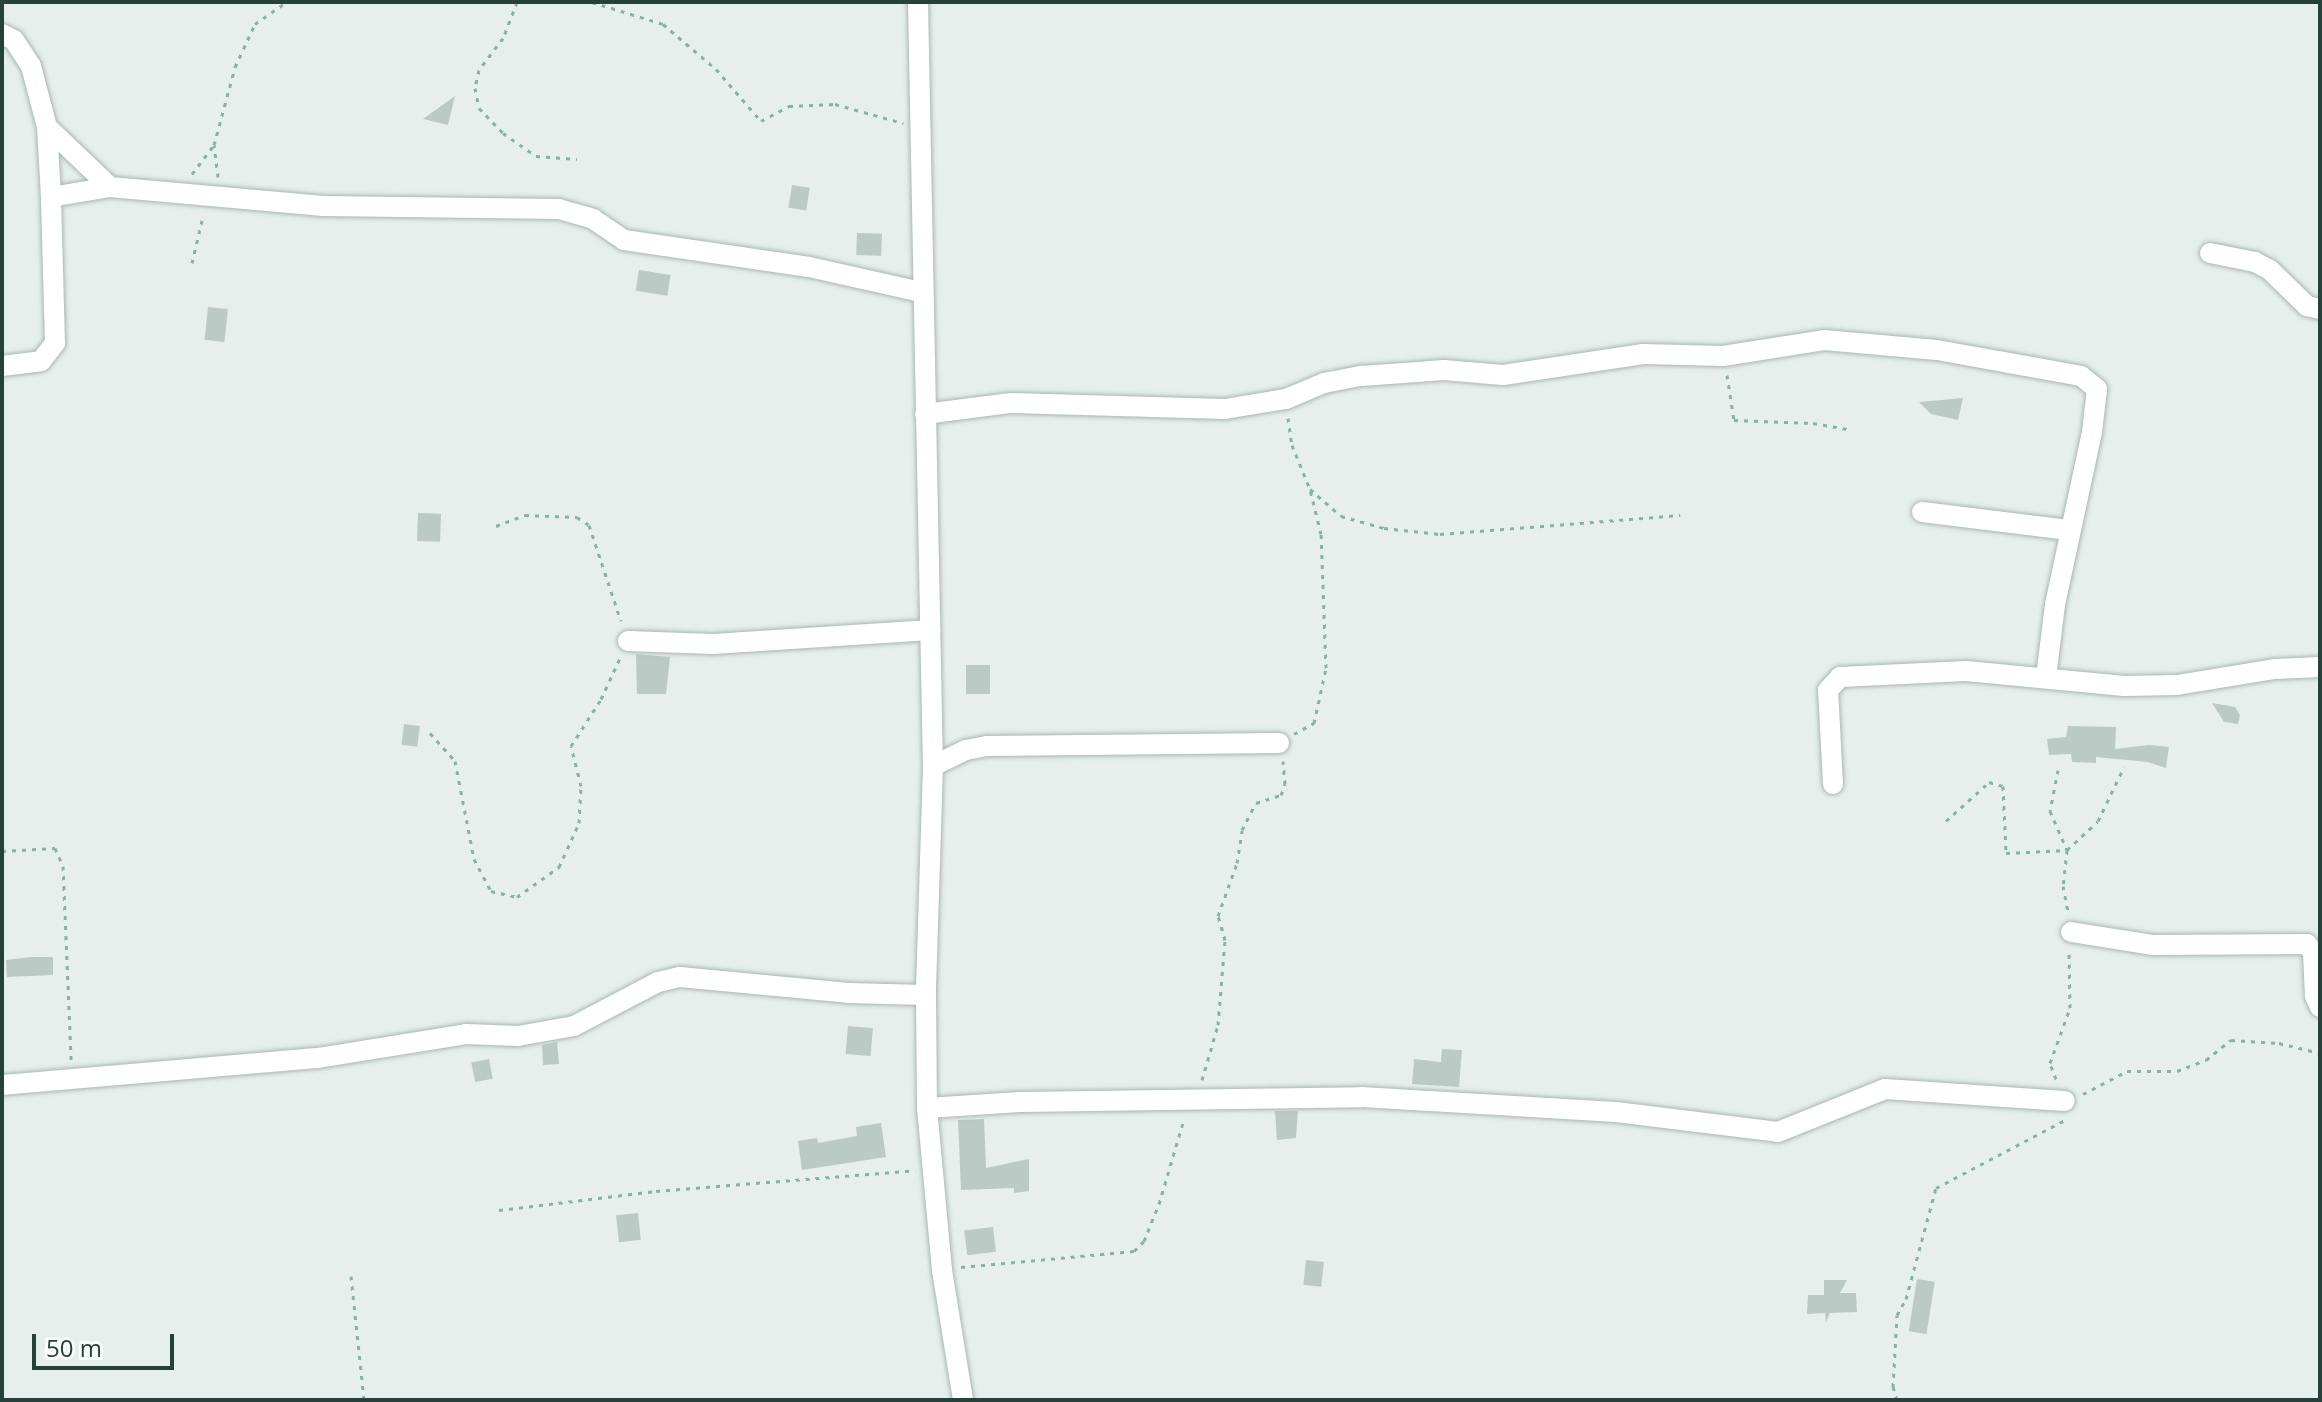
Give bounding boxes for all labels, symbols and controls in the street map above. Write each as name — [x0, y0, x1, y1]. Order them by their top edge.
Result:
scale bar — [36, 1318, 178, 1368]
text: 50 m — [46, 1331, 102, 1364]

